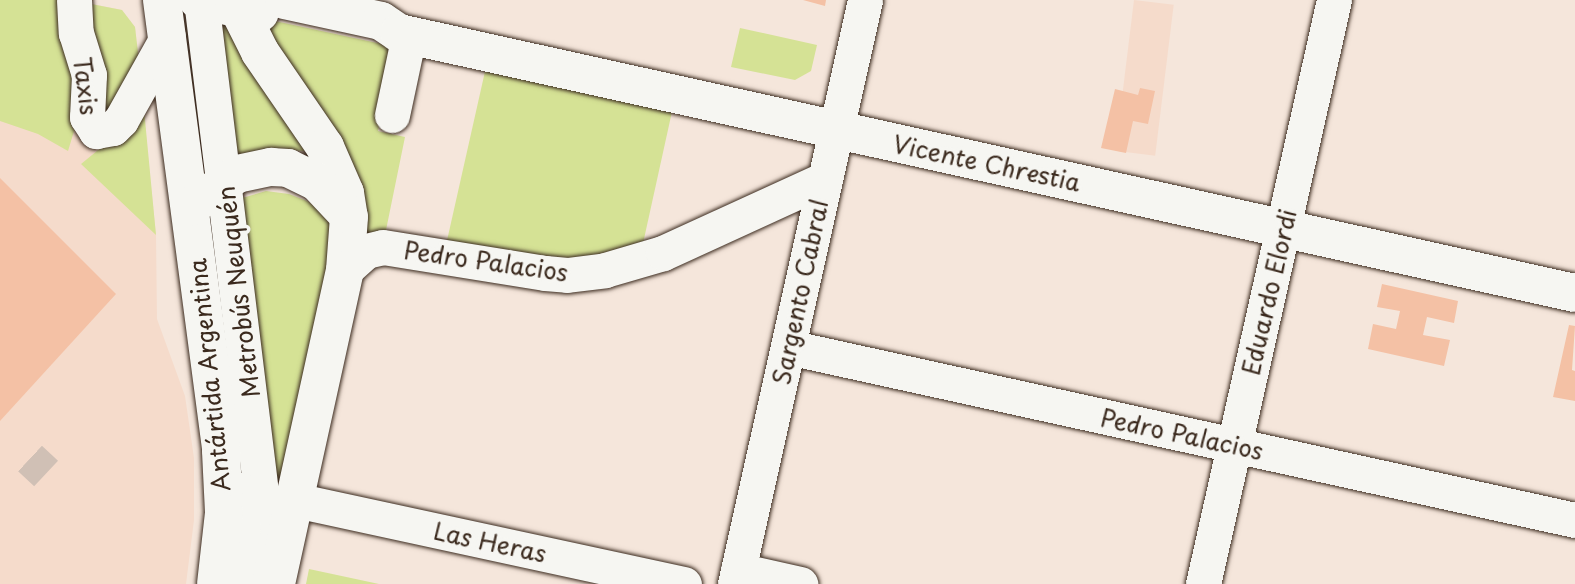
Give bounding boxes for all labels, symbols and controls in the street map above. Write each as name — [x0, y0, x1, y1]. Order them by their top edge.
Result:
street label: Taxis — [68, 55, 104, 117]
street label: Vicente Chrestia — [890, 129, 1084, 197]
street label: Metrobús Neuquén — [211, 184, 265, 400]
street label: Sargento Cabral — [766, 197, 834, 387]
street label: Eduardo Elordi — [1236, 206, 1302, 378]
street label: Pedro Palacios — [402, 235, 570, 287]
street label: Antártida Argentina — [182, 256, 236, 494]
street label: Pedro Palacios — [1098, 403, 1266, 465]
street label: Las Heras — [431, 516, 549, 568]

